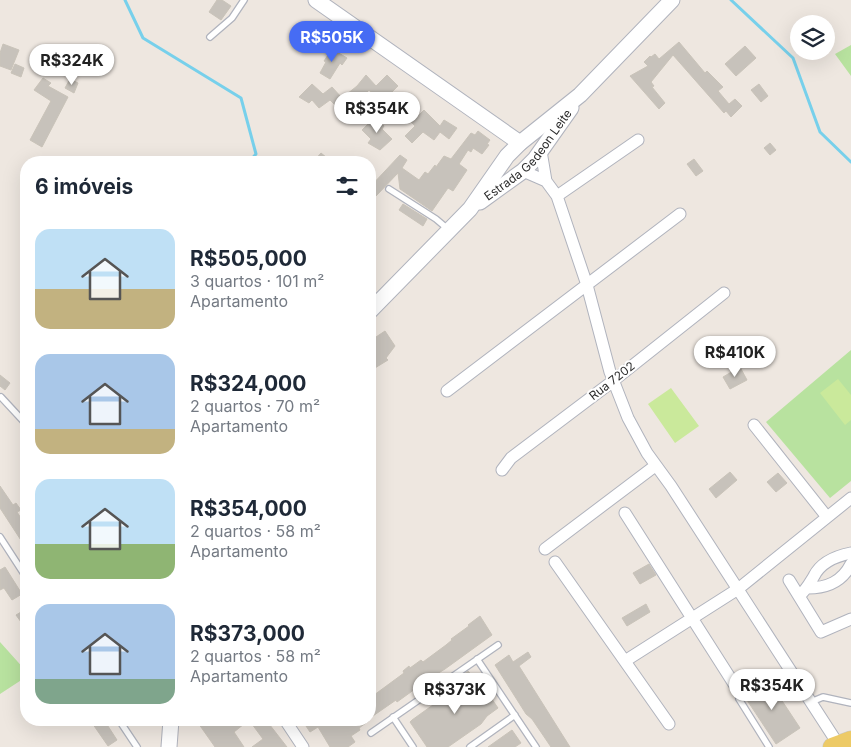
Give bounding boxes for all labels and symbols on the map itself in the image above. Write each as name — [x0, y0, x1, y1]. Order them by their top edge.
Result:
pin: R$505K — [291, 20, 373, 63]
pin: R$324K — [31, 44, 113, 86]
pin: R$354K — [336, 92, 418, 134]
street label: Estrada Gedeon Leite — [481, 106, 575, 204]
pin: R$410K — [694, 336, 776, 378]
street label: Rua 7202 — [586, 358, 638, 403]
pin: R$354K — [731, 668, 813, 711]
pin: R$373K — [414, 672, 496, 715]

